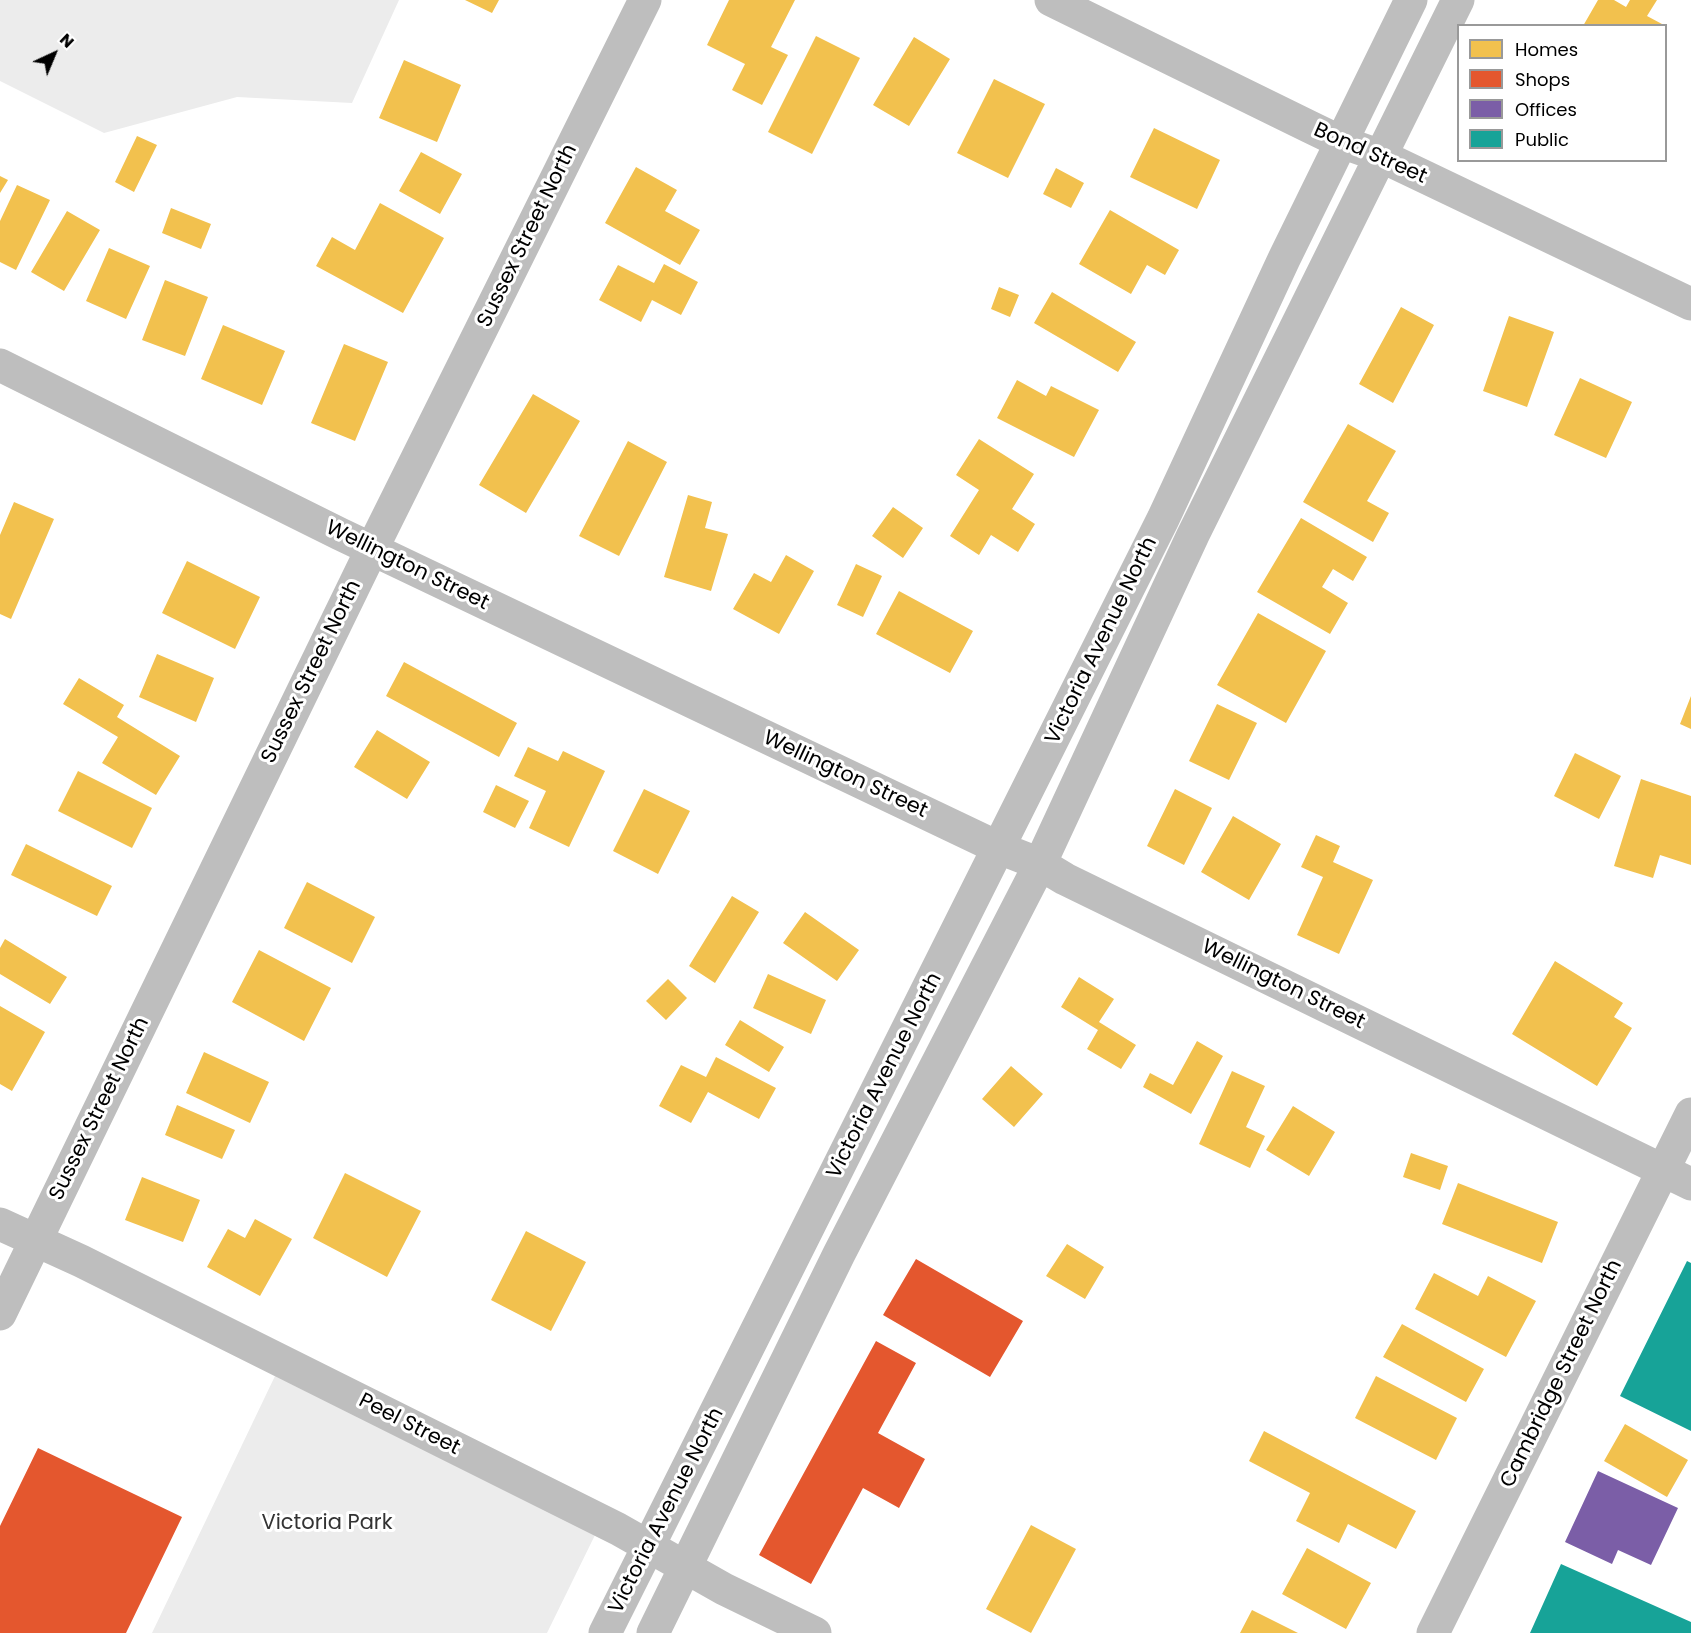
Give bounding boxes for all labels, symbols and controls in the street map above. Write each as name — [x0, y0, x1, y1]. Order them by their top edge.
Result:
north arrow — [24, 24, 84, 84]
legend — [1457, 24, 1667, 162]
text: N — [55, 28, 79, 53]
text: Homes — [1515, 37, 1578, 62]
text: Shops — [1515, 67, 1570, 92]
text: Offices — [1515, 97, 1577, 122]
street label: Bond Street — [1310, 118, 1430, 190]
text: Public — [1515, 127, 1569, 152]
street label: Sussex Street North — [473, 140, 583, 332]
street label: Wellington Street — [321, 516, 493, 616]
street label: Victoria Avenue North — [1041, 533, 1163, 749]
street label: Sussex Street North — [257, 576, 367, 768]
street label: Wellington Street — [759, 726, 931, 824]
street label: Wellington Street — [1197, 935, 1369, 1035]
street label: Victoria Avenue North — [822, 969, 948, 1183]
street label: Sussex Street North — [45, 1013, 155, 1205]
street label: Cambridge Street North — [1496, 1256, 1628, 1492]
street label: Peel Street — [354, 1389, 464, 1461]
street label: Victoria Avenue North — [604, 1404, 730, 1618]
park label: Victoria Park — [262, 1511, 392, 1537]

